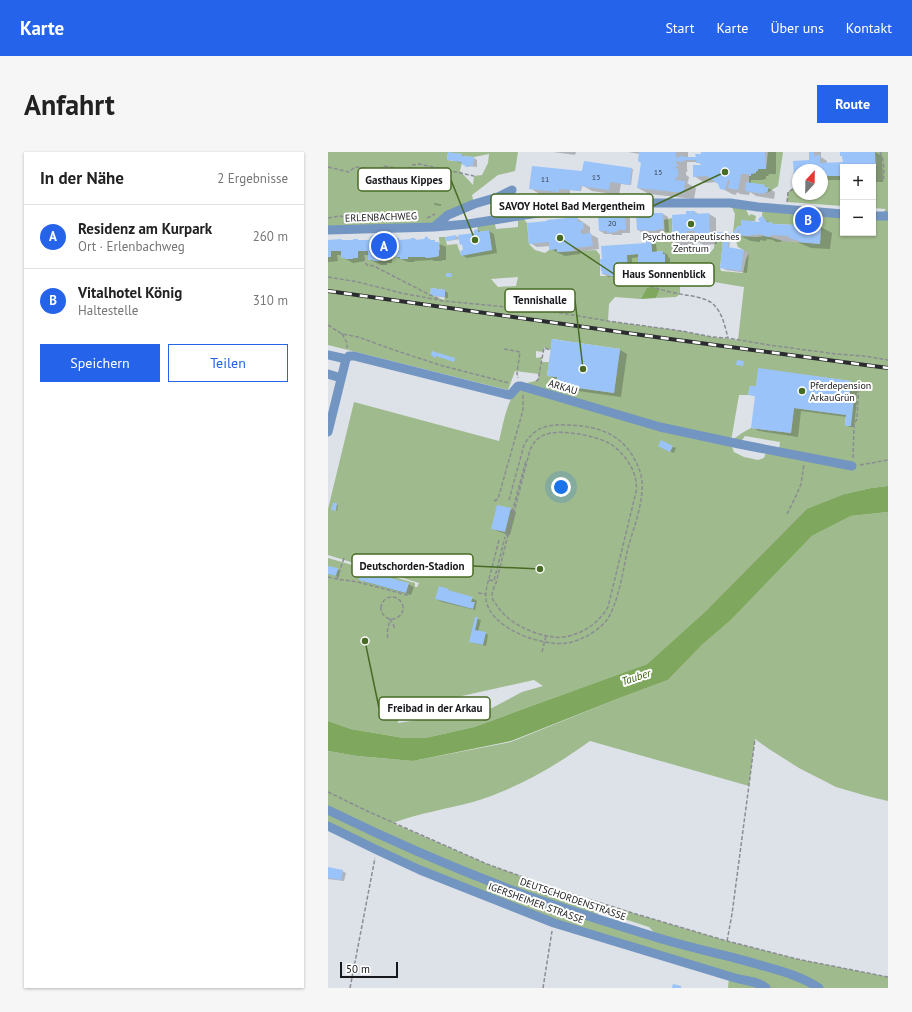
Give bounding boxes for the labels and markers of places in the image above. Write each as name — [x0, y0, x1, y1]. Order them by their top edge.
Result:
callout: Gasthaus Kippes — [358, 168, 451, 191]
callout: SAVOY Hotel Bad Mergentheim — [491, 194, 653, 217]
pin: B — [795, 205, 821, 235]
marker: Psychotherapeutisches Zentrum — [686, 219, 696, 229]
place label: Psychotherapeutisches Zentrum — [642, 230, 740, 255]
pin: A — [371, 231, 397, 261]
callout: Haus Sonnenblick — [614, 263, 714, 286]
callout: Tennishalle — [505, 289, 575, 312]
place label: Pferdepension ArkauGrün — [810, 379, 871, 404]
marker: Pferdepension ArkauGrün — [797, 386, 807, 396]
callout: Deutschorden-Stadion — [352, 554, 473, 577]
callout: Freibad in der Arkau — [379, 697, 490, 720]

